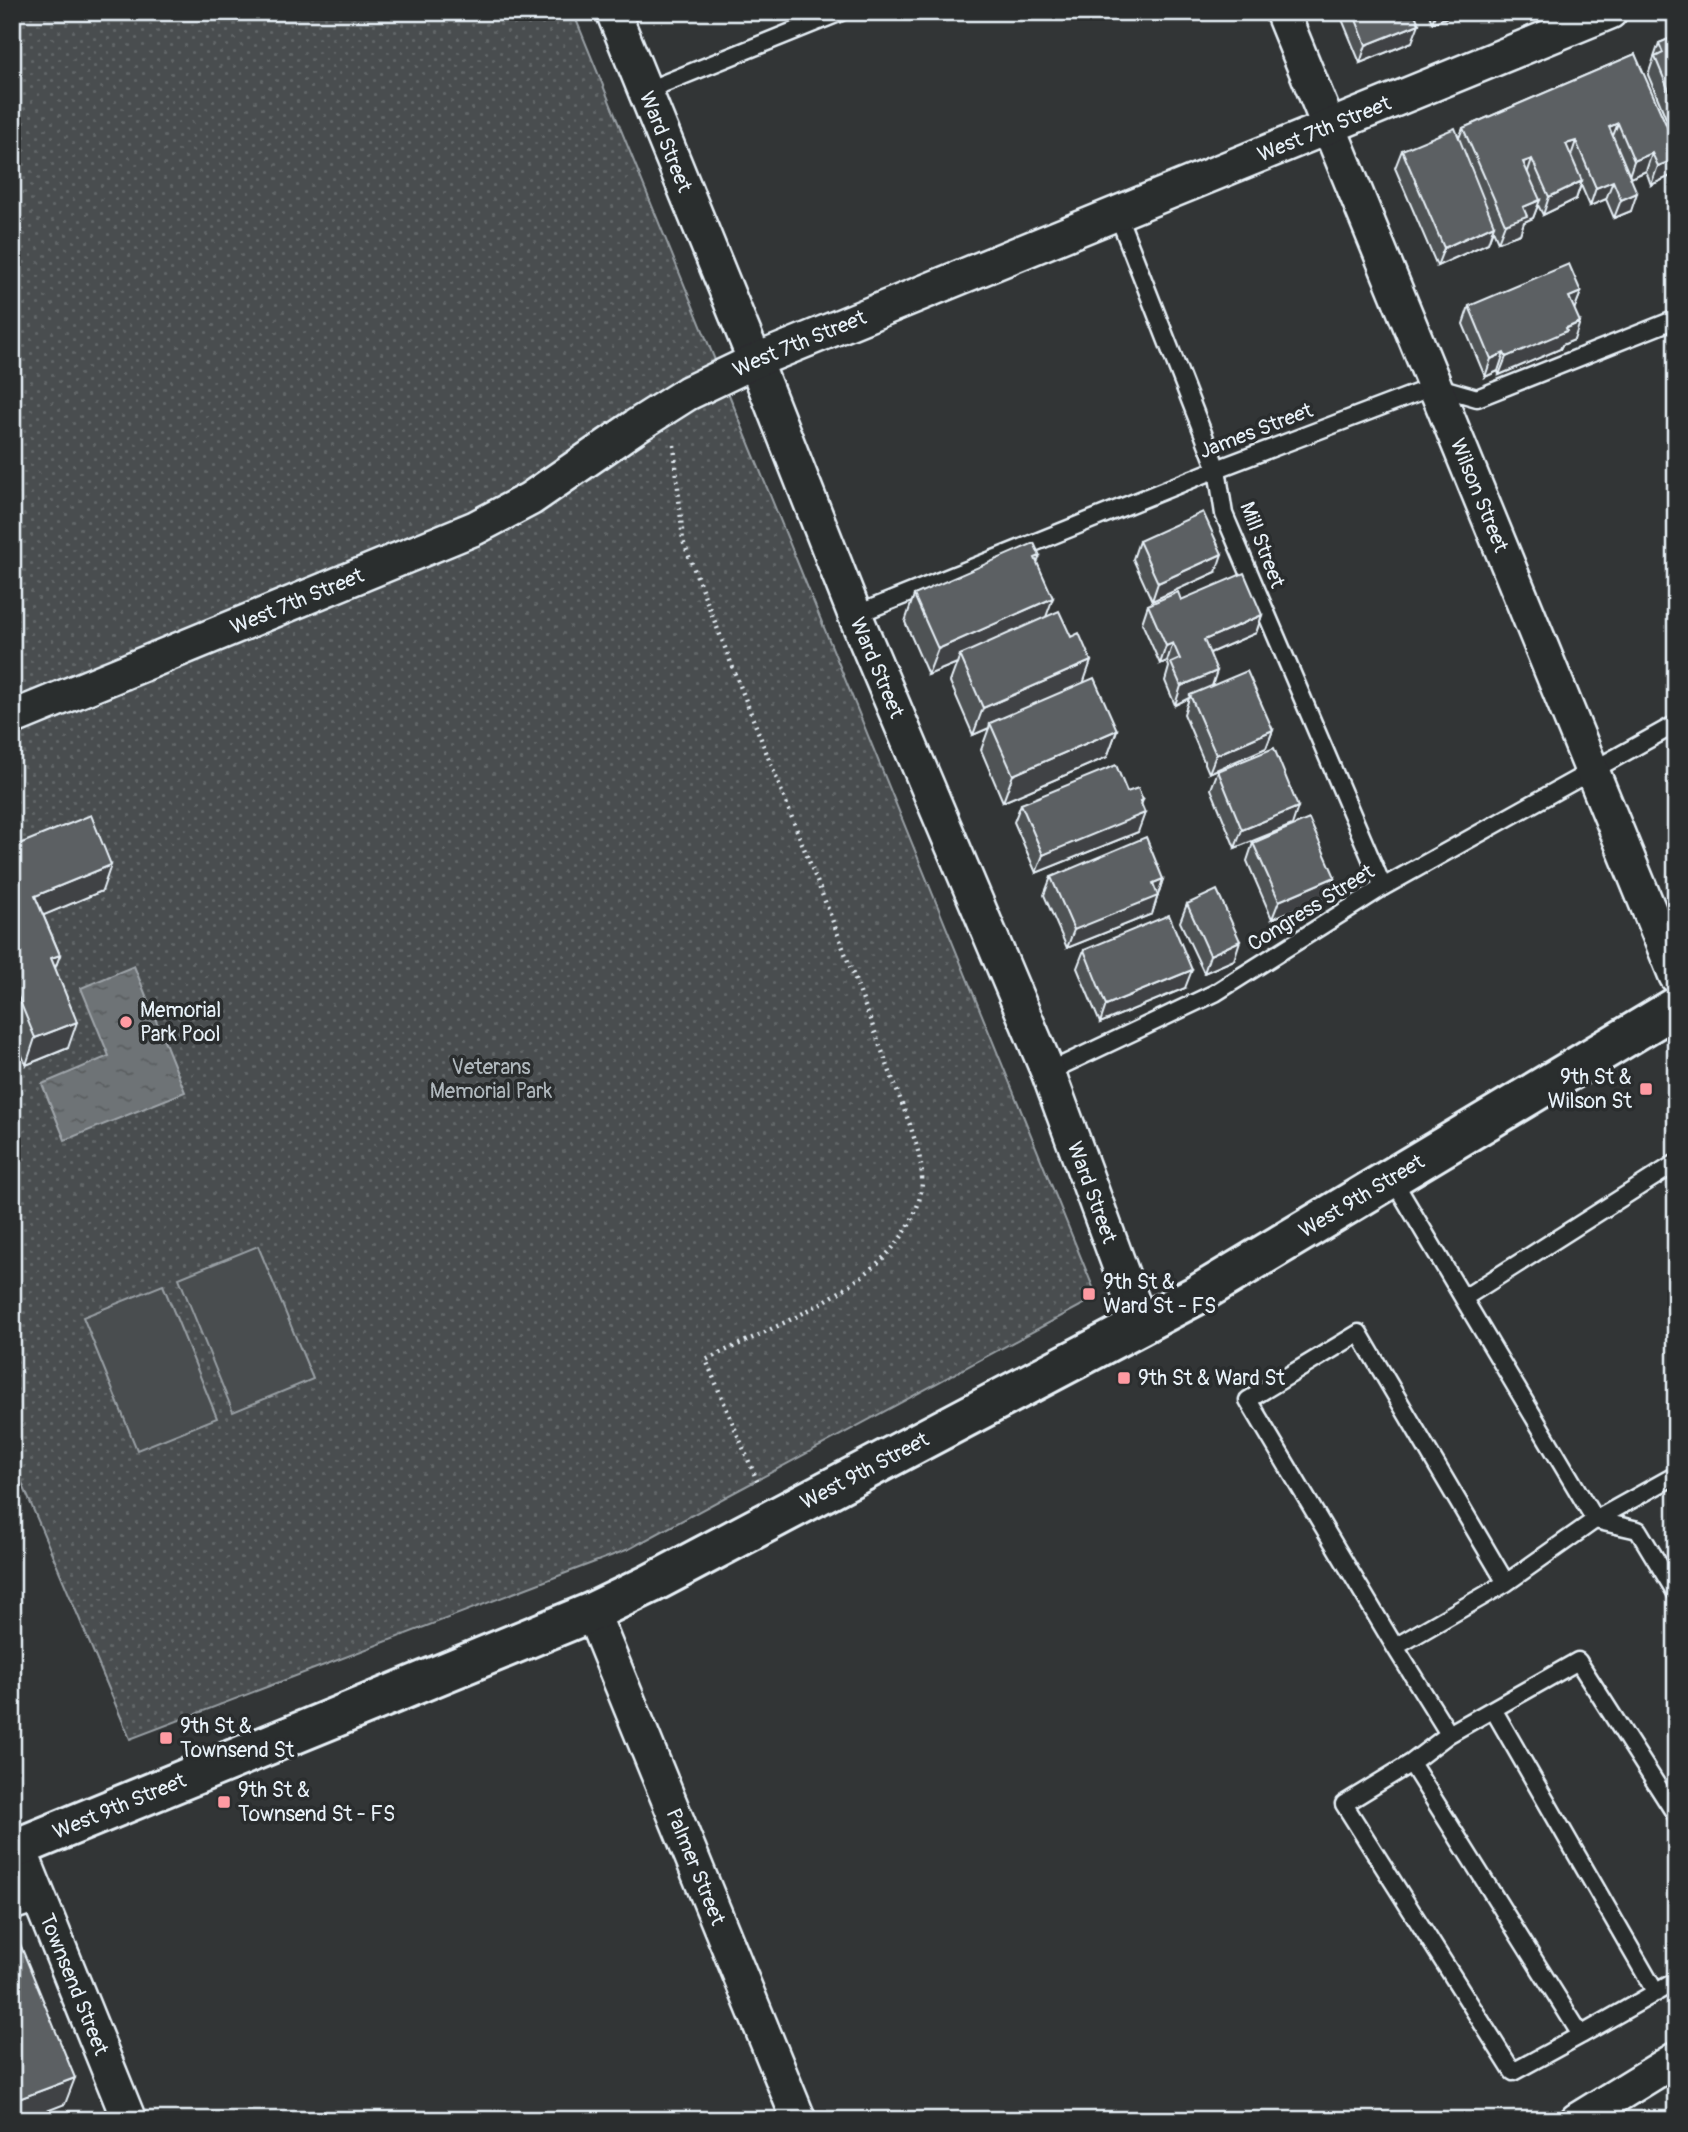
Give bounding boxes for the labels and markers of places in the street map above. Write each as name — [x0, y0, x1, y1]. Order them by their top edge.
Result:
place label: Memorial Park Pool — [140, 997, 221, 1048]
marker: Memorial Park Pool — [118, 1014, 134, 1030]
place label: 9th St & Wilson St — [1548, 1064, 1633, 1115]
marker: 9th St & Wilson St — [1638, 1081, 1654, 1097]
place label: 9th St & Ward St - FS — [1103, 1269, 1216, 1320]
marker: 9th St & Ward St - FS — [1081, 1286, 1097, 1302]
place label: 9th St & Ward St — [1138, 1365, 1286, 1392]
marker: 9th St & Ward St — [1116, 1370, 1132, 1386]
place label: 9th St & Townsend St — [180, 1713, 295, 1764]
marker: 9th St & Townsend St — [158, 1730, 174, 1746]
place label: 9th St & Townsend St - FS — [238, 1777, 395, 1828]
marker: 9th St & Townsend St - FS — [216, 1794, 232, 1810]

